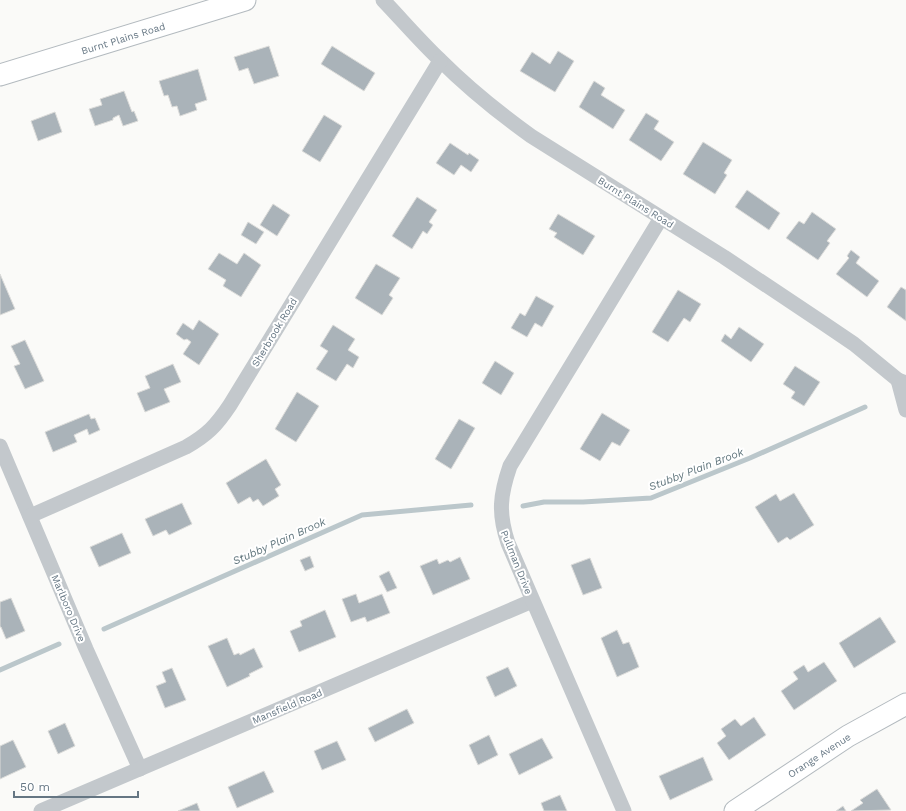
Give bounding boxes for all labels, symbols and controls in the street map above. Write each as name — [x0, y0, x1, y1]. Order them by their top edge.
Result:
street label: Burnt Plains Road — [80, 20, 166, 56]
street label: Burnt Plains Road — [596, 175, 676, 230]
street label: Sherbrook Road — [250, 296, 299, 368]
water label: Stubby Plain Brook — [647, 445, 746, 494]
water label: Stubby Plain Brook — [231, 515, 329, 568]
street label: Pullman Drive — [499, 529, 534, 596]
street label: Marlboro Drive — [49, 573, 88, 644]
street label: Mansfield Road — [250, 687, 324, 726]
street label: Orange Avenue — [786, 731, 853, 780]
scale bar — [14, 773, 138, 799]
text: 50 m — [20, 780, 50, 794]

